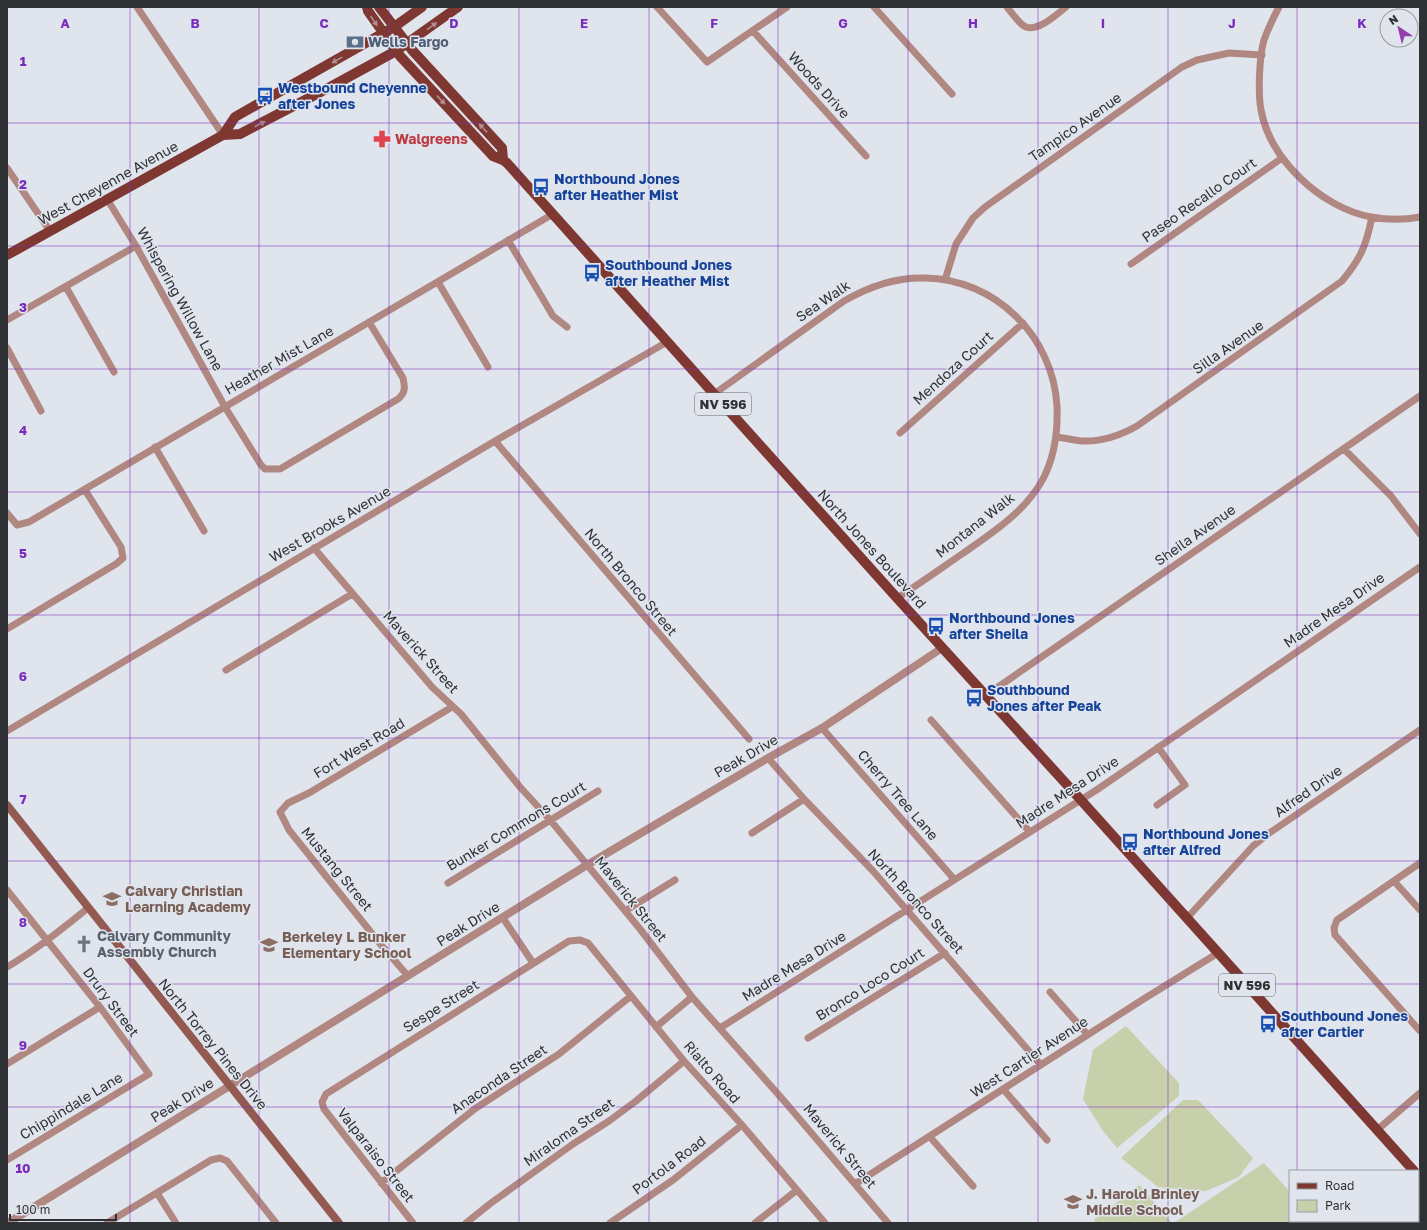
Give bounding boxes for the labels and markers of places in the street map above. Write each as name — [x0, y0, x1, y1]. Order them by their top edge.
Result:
bank icon: Wells Fargo — [345, 32, 365, 52]
place label: Wells Fargo — [368, 33, 449, 50]
place label: Westbound Cheyenne after Jones — [278, 79, 427, 112]
bus stop icon: Westbound Cheyenne after Jones — [255, 86, 275, 106]
pharmacy icon: Walgreens — [372, 129, 392, 149]
place label: Walgreens — [395, 130, 468, 147]
place label: Northbound Jones after Heather Mist — [554, 170, 680, 203]
bus stop icon: Northbound Jones after Heather Mist — [531, 177, 551, 197]
place label: Southbound Jones after Heather Mist — [605, 256, 732, 289]
bus stop icon: Southbound Jones after Heather Mist — [582, 263, 602, 283]
place label: Northbound Jones after Sheila — [949, 609, 1075, 642]
bus stop icon: Northbound Jones after Sheila — [926, 616, 946, 636]
place label: Southbound Jones after Peak — [987, 681, 1102, 714]
bus stop icon: Southbound Jones after Peak — [964, 688, 984, 708]
place label: Northbound Jones after Alfred — [1143, 825, 1269, 858]
bus stop icon: Northbound Jones after Alfred — [1120, 832, 1140, 852]
place label: Calvary Christian Learning Academy — [125, 882, 252, 915]
school or university icon: Calvary Christian Learning Academy — [102, 889, 122, 909]
place label: Calvary Community Assembly Church — [97, 927, 231, 960]
place label: Berkeley L Bunker Elementary School — [282, 928, 412, 961]
church icon: Calvary Community Assembly Church — [74, 934, 94, 954]
school or university icon: Berkeley L Bunker Elementary School — [259, 935, 279, 955]
place label: Southbound Jones after Cartier — [1281, 1007, 1408, 1040]
bus stop icon: Southbound Jones after Cartier — [1258, 1014, 1278, 1034]
place label: J. Harold Brinley Middle School — [1086, 1185, 1200, 1218]
school or university icon: J. Harold Brinley Middle School — [1063, 1192, 1083, 1212]

